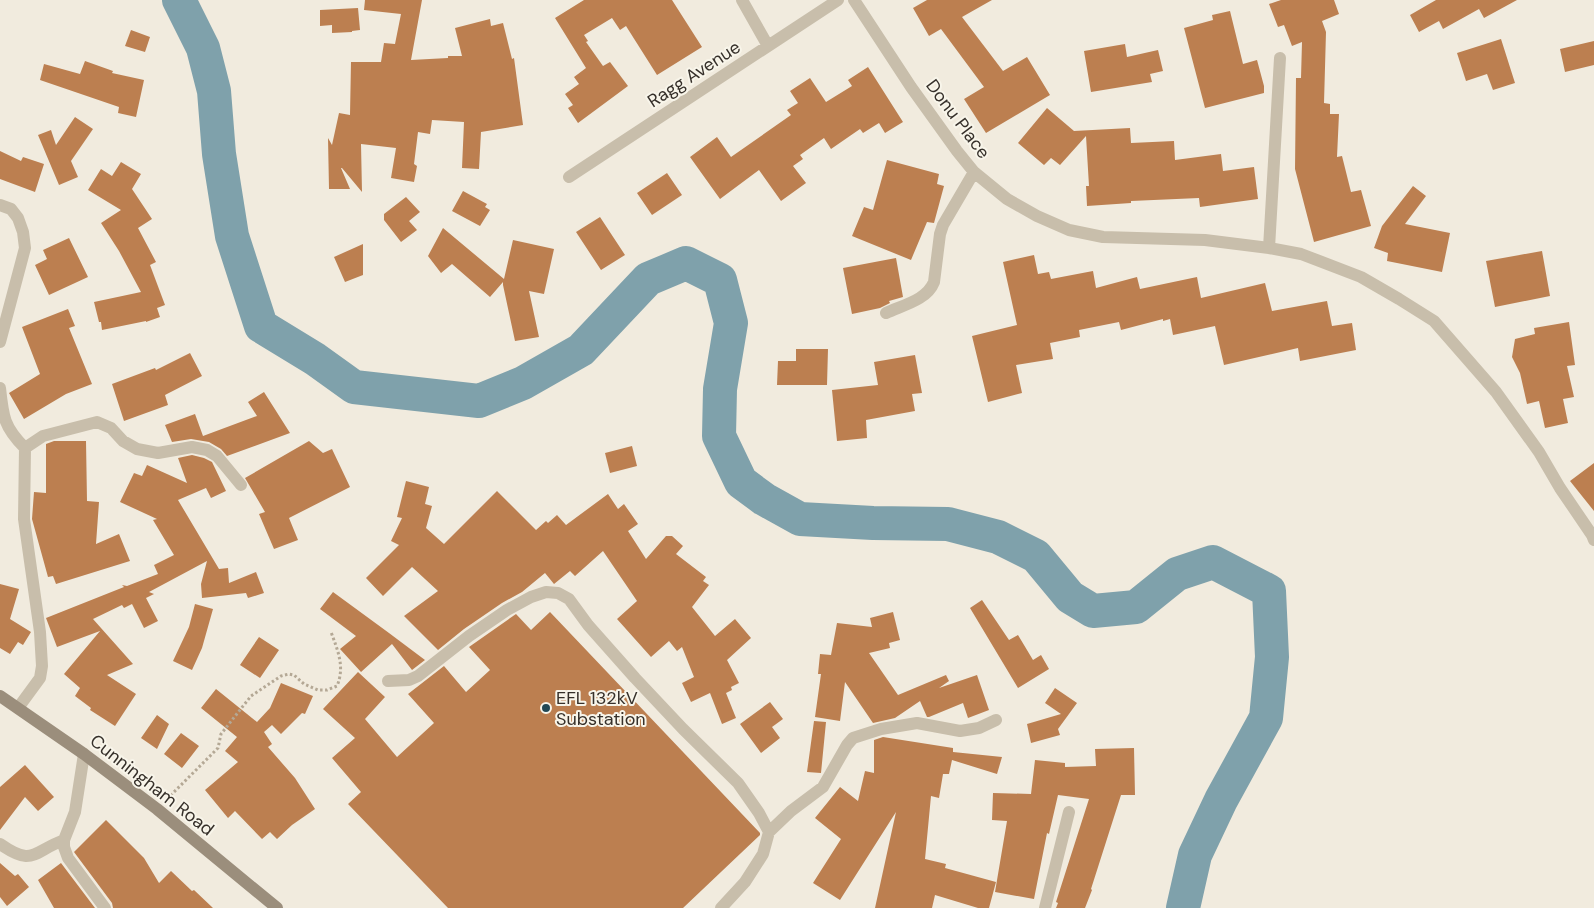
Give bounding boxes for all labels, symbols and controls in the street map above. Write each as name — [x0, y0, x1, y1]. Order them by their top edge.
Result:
street label: Ragg Avenue — [643, 35, 745, 113]
street label: Donu Place — [920, 75, 996, 163]
place label: EFL 132kV Substation — [556, 686, 646, 731]
marker: EFL 132kV Substation — [540, 702, 552, 714]
street label: Cunningham Road — [85, 729, 219, 841]

